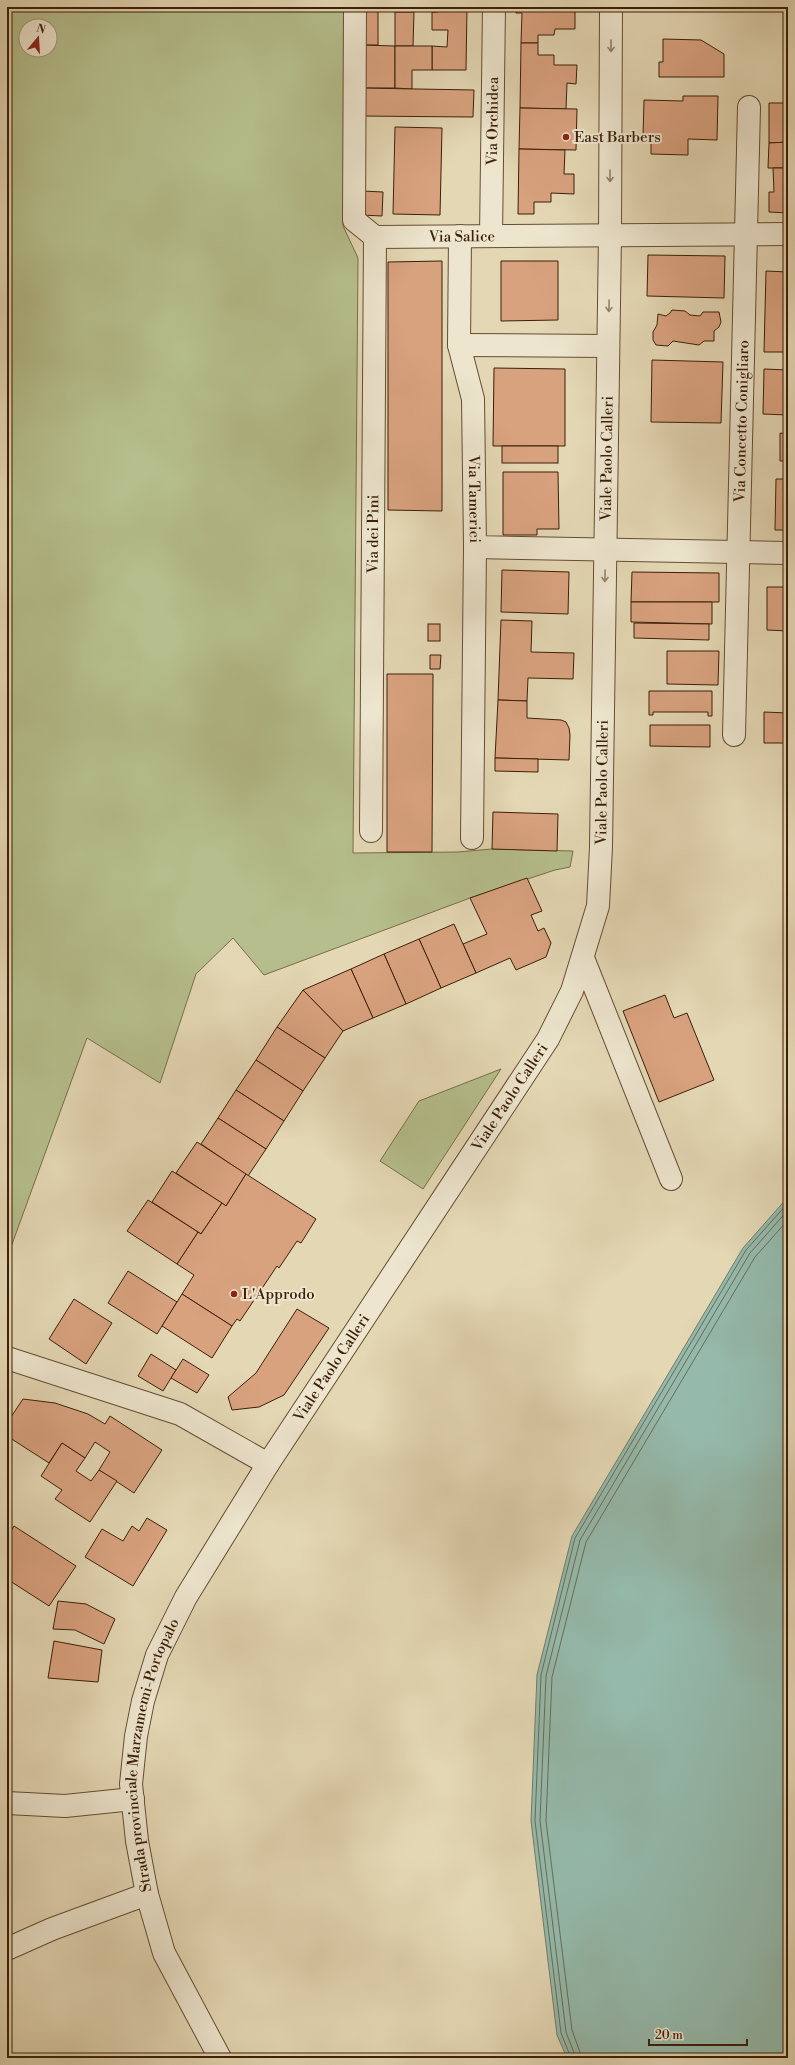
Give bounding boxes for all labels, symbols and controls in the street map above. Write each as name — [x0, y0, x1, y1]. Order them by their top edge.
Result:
north arrow — [18, 18, 58, 58]
text: N — [34, 21, 47, 38]
one-way arrow — [607, 39, 615, 52]
street label: Via Orchidea — [483, 76, 503, 166]
place label: East Barbers — [574, 128, 661, 147]
marker: East Barbers — [561, 132, 571, 142]
one-way arrow — [606, 169, 614, 182]
street label: Via Salice — [428, 227, 495, 247]
one-way arrow — [605, 299, 613, 312]
street label: Via Concetto Conigliaro — [731, 340, 753, 504]
street label: Viale Paolo Calleri — [597, 396, 618, 522]
street label: Via Tamerici — [464, 454, 484, 543]
street label: Via dei Pini — [364, 495, 383, 574]
one-way arrow — [601, 569, 609, 582]
street label: Viale Paolo Calleri — [592, 720, 613, 846]
street label: Viale Paolo Calleri — [467, 1040, 552, 1156]
place label: L'Approdo — [242, 1285, 315, 1304]
marker: L'Approdo — [229, 1289, 239, 1299]
street label: Viale Paolo Calleri — [289, 1311, 374, 1426]
street label: Strada provinciale Marzamemi-Portopalo — [122, 1615, 184, 1894]
scale bar — [649, 2021, 747, 2047]
text: 20 m — [655, 2028, 683, 2043]

